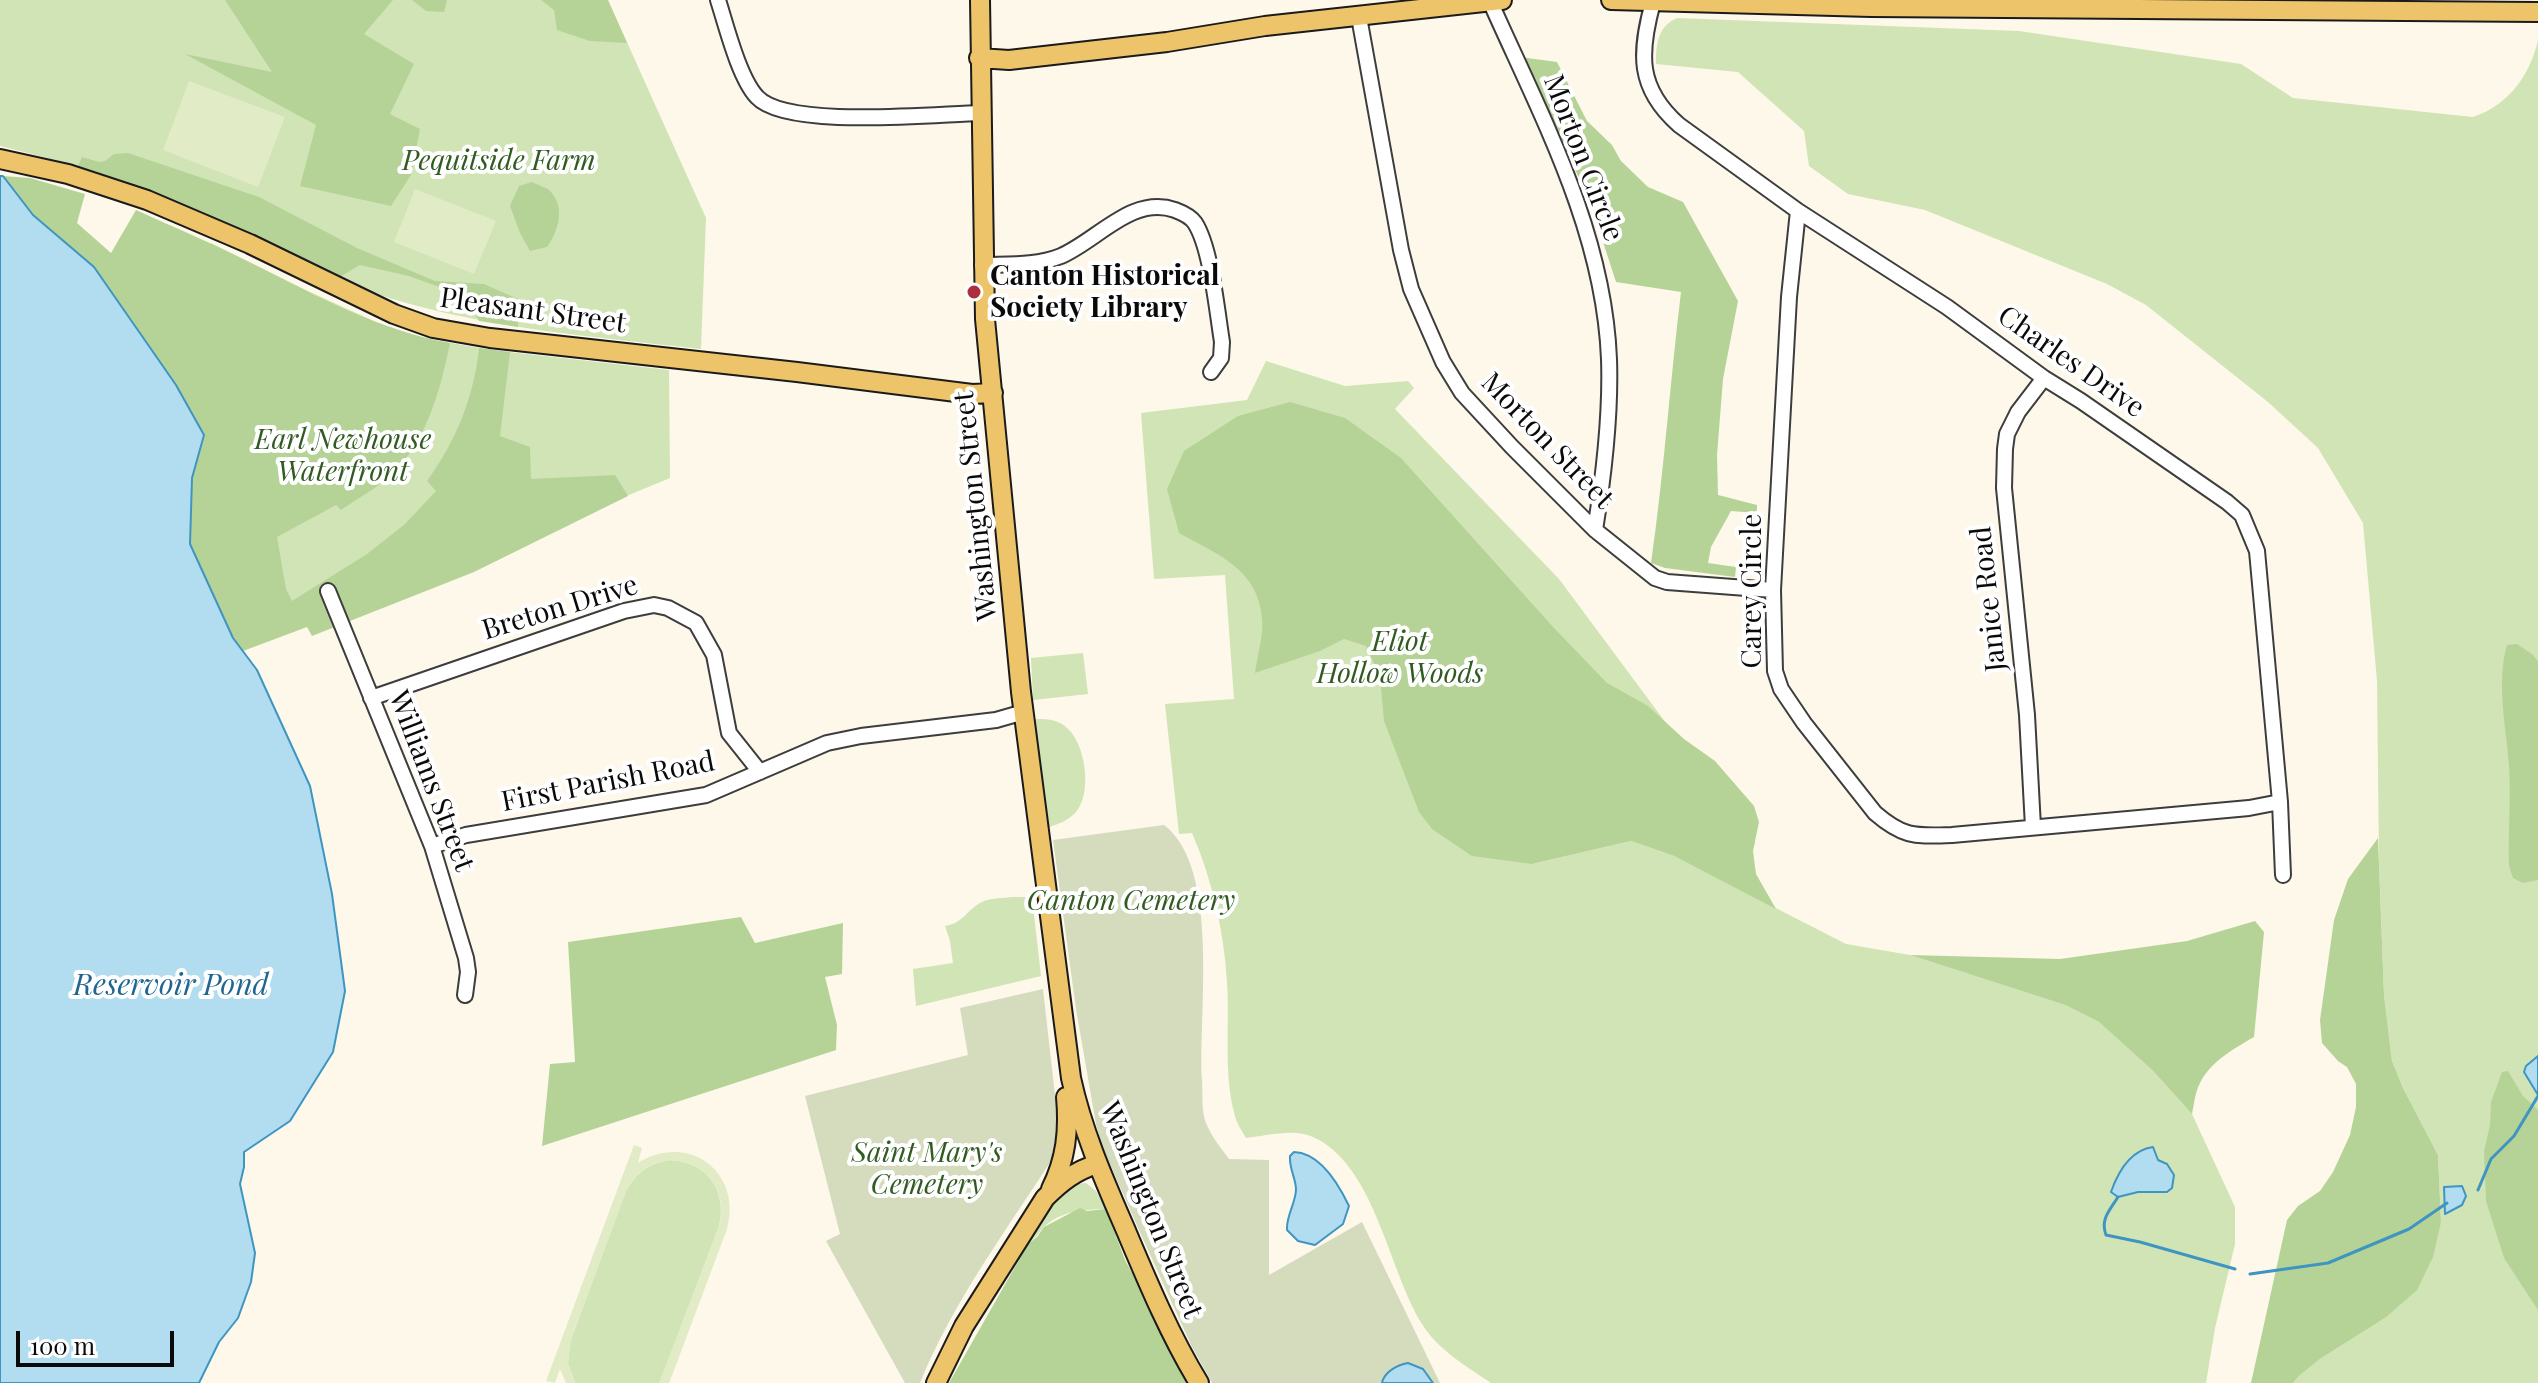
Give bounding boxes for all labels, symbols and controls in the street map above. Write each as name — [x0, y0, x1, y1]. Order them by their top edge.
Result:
street label: Morton Circle — [1536, 70, 1630, 246]
park label: Pequitside Farm — [402, 144, 596, 178]
place label: Canton Historical Society Library — [990, 259, 1219, 325]
street label: Pleasant Street — [438, 281, 628, 341]
marker: Canton Historical Society Library — [965, 283, 983, 301]
street label: Charles Drive — [1991, 299, 2151, 425]
street label: Morton Street — [1474, 366, 1620, 516]
street label: Washington Street — [947, 390, 1005, 622]
park label: Earl Newhouse Waterfront — [255, 423, 431, 489]
street label: Carey Circle — [1735, 514, 1769, 668]
street label: Janice Road — [1965, 525, 2013, 673]
street label: Breton Drive — [478, 568, 642, 648]
park label: Eliot Hollow Woods — [1317, 625, 1483, 691]
street label: Williams Street — [381, 686, 481, 876]
street label: First Parish Road — [499, 745, 717, 819]
park label: Canton Cemetery — [1027, 884, 1235, 918]
water label: Reservoir Pond — [73, 968, 269, 1004]
street label: Washington Street — [1092, 1097, 1210, 1323]
park label: Saint Mary's Cemetery — [852, 1136, 1002, 1202]
scale bar — [20, 1315, 178, 1365]
text: 100 m — [30, 1329, 95, 1361]

